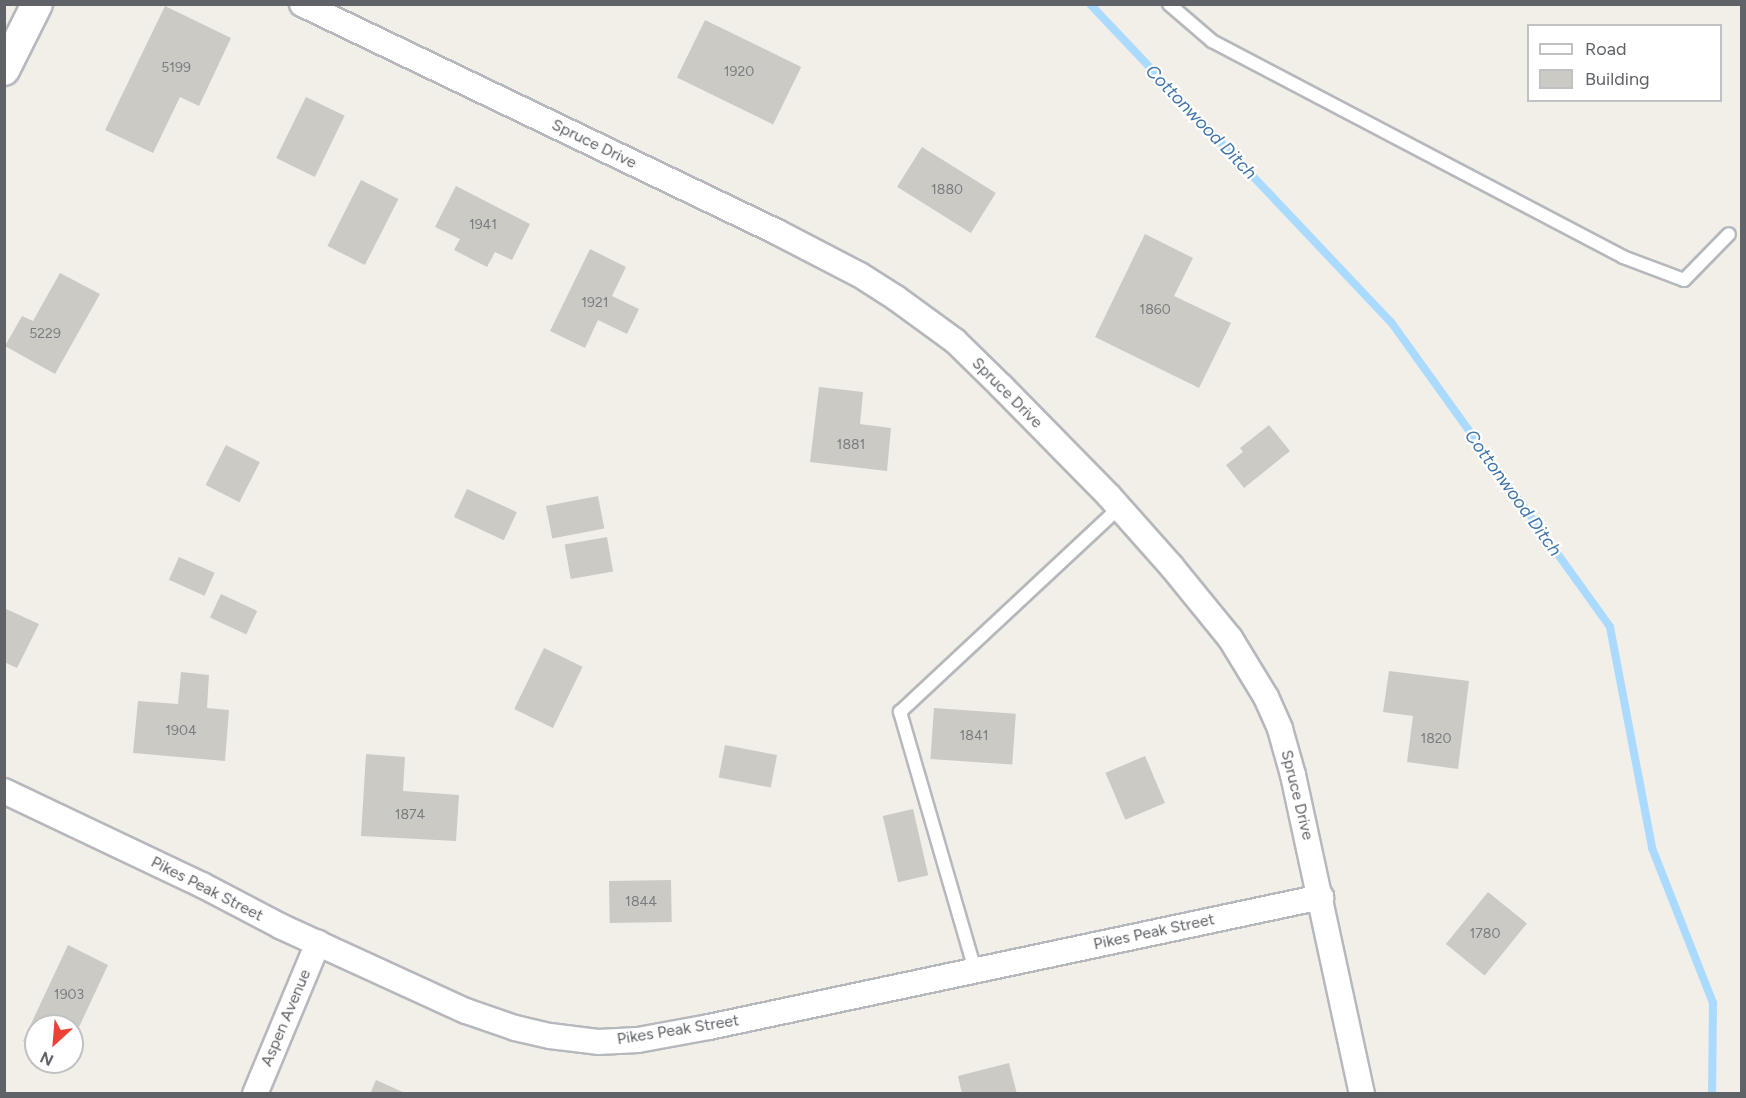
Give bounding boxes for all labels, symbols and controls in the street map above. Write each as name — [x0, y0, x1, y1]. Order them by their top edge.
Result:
legend — [1527, 24, 1722, 102]
text: Road — [1585, 38, 1626, 60]
house number: 5199 — [161, 60, 191, 76]
water label: Cottonwood Ditch — [1141, 60, 1261, 184]
house number: 1920 — [724, 64, 754, 80]
text: Building — [1585, 68, 1650, 90]
street label: Spruce Drive — [548, 115, 640, 173]
house number: 1880 — [931, 182, 963, 198]
house number: 1941 — [469, 217, 497, 233]
house number: 1921 — [581, 295, 609, 311]
house number: 1860 — [1139, 302, 1171, 318]
house number: 5229 — [29, 326, 61, 342]
street label: Spruce Drive — [968, 354, 1046, 432]
water label: Cottonwood Ditch — [1460, 426, 1566, 560]
house number: 1881 — [837, 437, 865, 453]
house number: 1904 — [165, 723, 197, 739]
house number: 1841 — [960, 728, 988, 744]
house number: 1820 — [1420, 731, 1452, 747]
street label: Spruce Drive — [1277, 748, 1317, 842]
house number: 1874 — [395, 807, 425, 823]
street label: Pikes Peak Street — [148, 852, 266, 926]
house number: 1844 — [625, 894, 657, 910]
street label: Pikes Peak Street — [1092, 910, 1216, 954]
house number: 1780 — [1470, 926, 1500, 942]
street label: Aspen Avenue — [257, 967, 315, 1069]
house number: 1903 — [54, 987, 84, 1003]
street label: Pikes Peak Street — [616, 1011, 740, 1049]
north arrow — [24, 1014, 84, 1074]
text: N — [37, 1048, 56, 1070]

